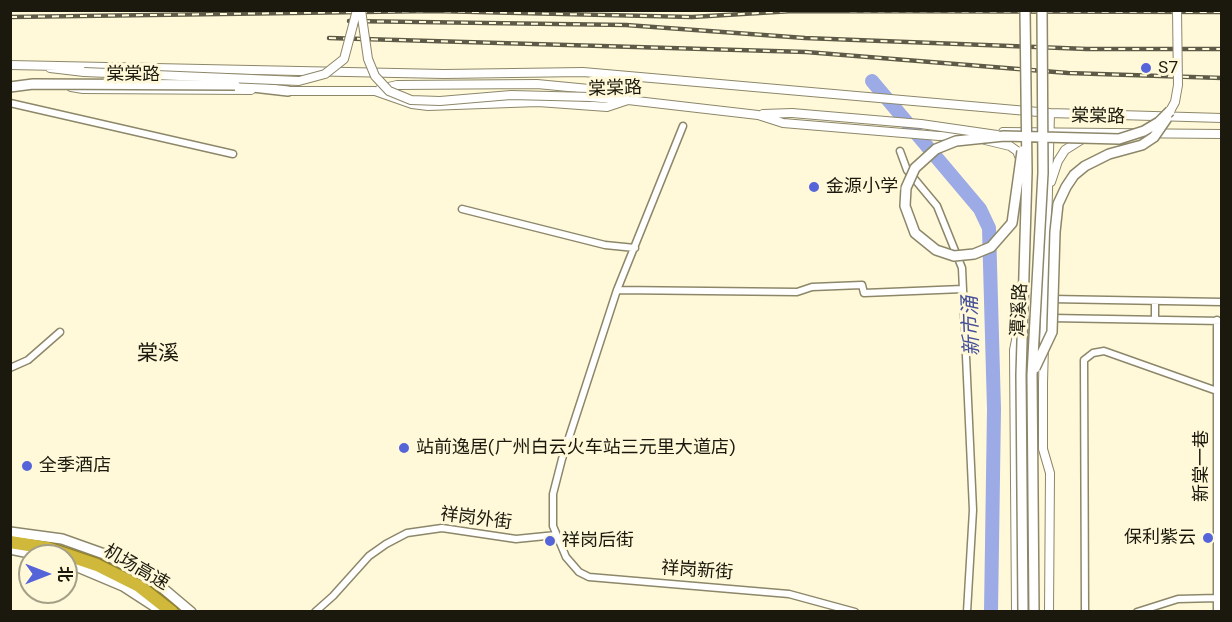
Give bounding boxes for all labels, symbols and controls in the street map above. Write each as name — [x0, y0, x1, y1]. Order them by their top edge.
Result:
place label: S7 — [1158, 57, 1178, 79]
marker: S7 — [1139, 61, 1153, 75]
street label: 棠棠路 — [106, 64, 160, 86]
street label: 棠棠路 — [588, 77, 642, 101]
street label: 棠棠路 — [1071, 106, 1125, 128]
place label: 金源小学 — [826, 176, 898, 198]
marker: 金源小学 — [807, 180, 821, 194]
street label: 潭溪路 — [1008, 282, 1032, 338]
water label: 新市涌 — [959, 296, 985, 356]
district label: 棠溪 — [137, 341, 179, 367]
street label: 新棠一巷 — [1191, 430, 1213, 502]
place label: 站前逸居(广州白云火车站三元里大道店) — [416, 437, 735, 459]
marker: 站前逸居(广州白云火车站三元里大道店) — [397, 441, 411, 455]
place label: 全季酒店 — [39, 455, 111, 477]
marker: 全季酒店 — [20, 459, 34, 473]
street label: 祥岗外街 — [439, 504, 513, 534]
place label: 保利紫云 — [1124, 527, 1196, 549]
place label: 祥岗后街 — [562, 530, 634, 552]
marker: 保利紫云 — [1201, 531, 1215, 545]
marker: 祥岗后街 — [543, 534, 557, 548]
street label: 机场高速 — [99, 541, 173, 595]
north arrow — [18, 544, 78, 604]
street label: 祥岗新街 — [660, 558, 734, 584]
text: 北 — [54, 566, 75, 582]

